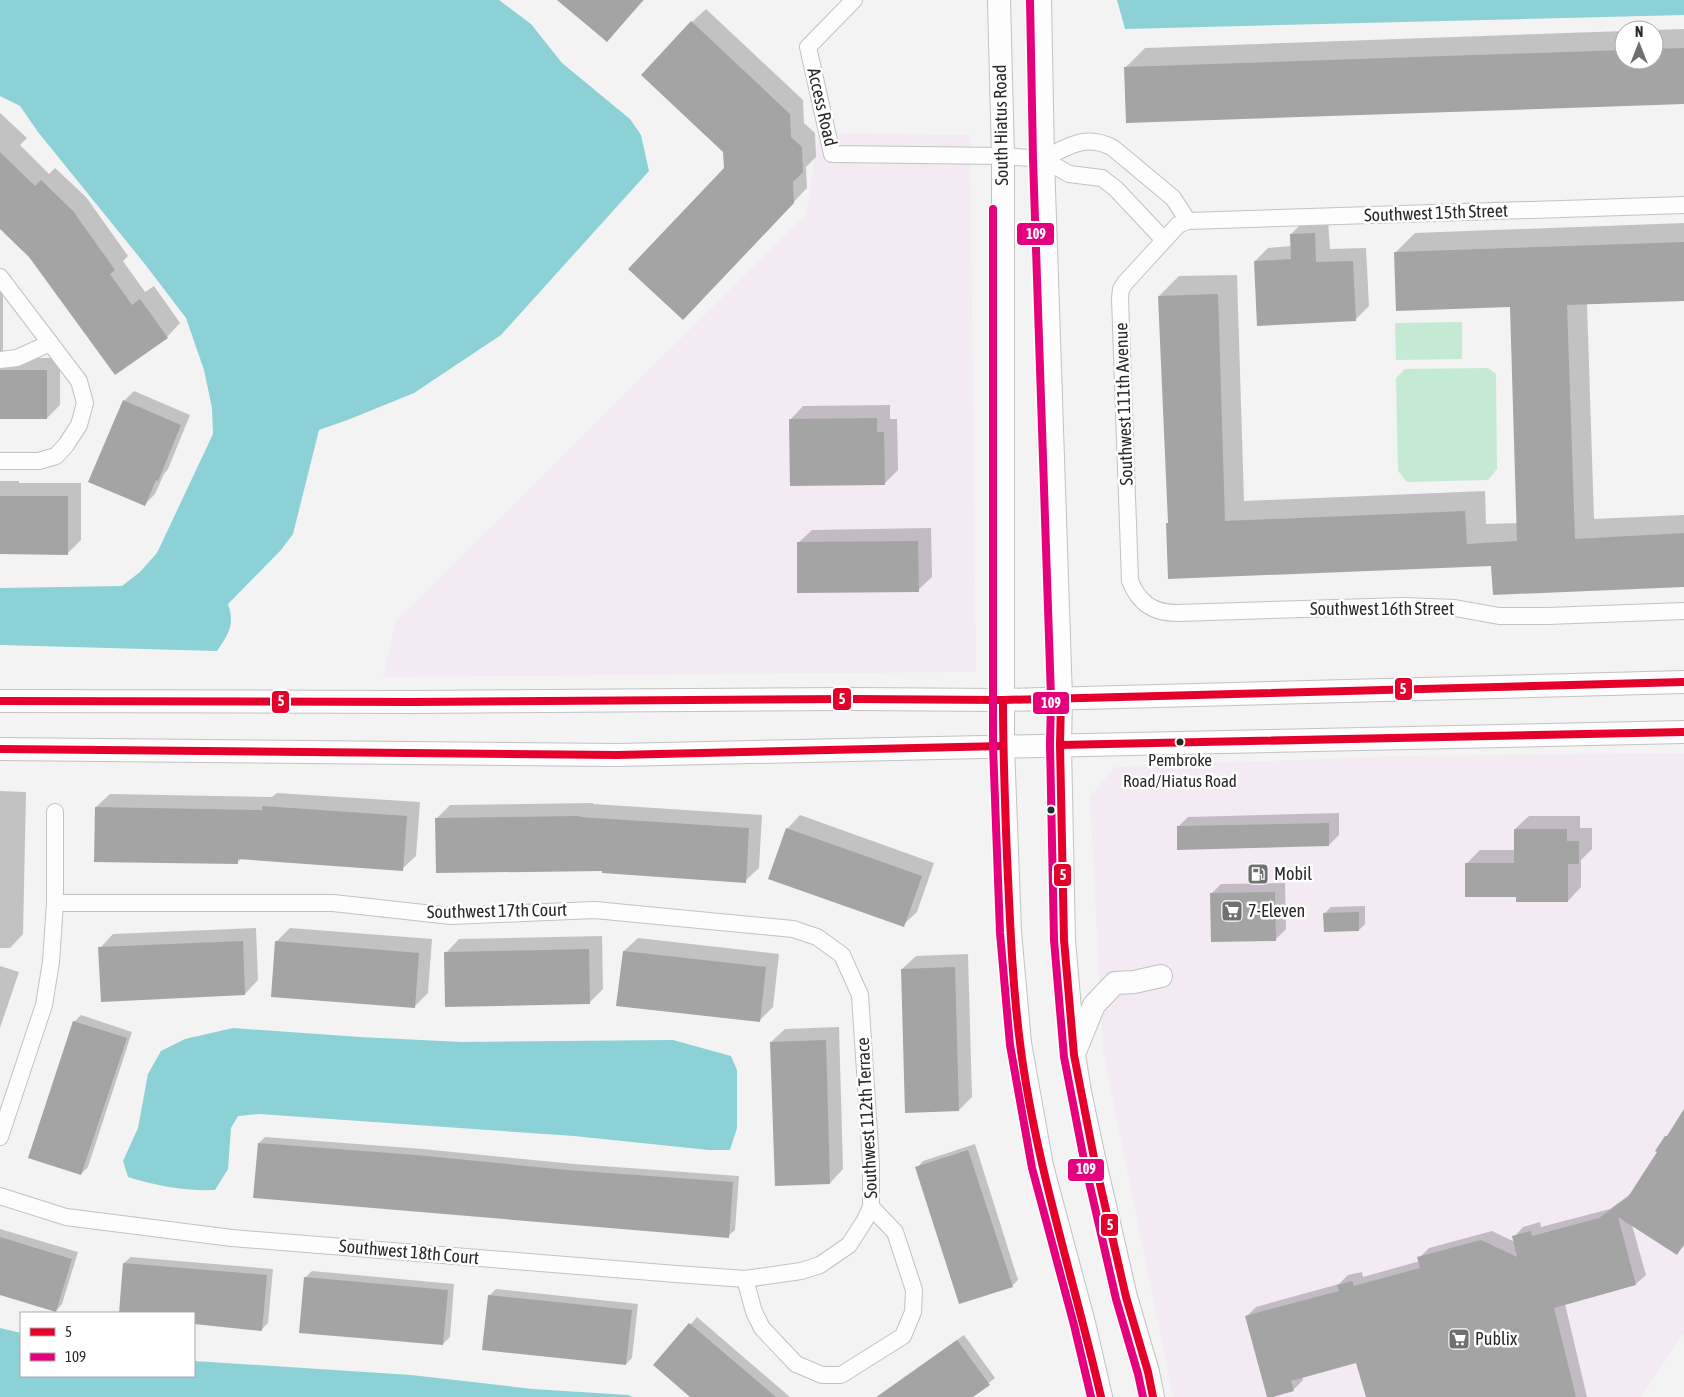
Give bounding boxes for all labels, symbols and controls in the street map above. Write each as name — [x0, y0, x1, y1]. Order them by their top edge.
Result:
north arrow — [1614, 20, 1664, 70]
text: N — [1635, 24, 1643, 40]
street label: South Hiatus Road — [989, 64, 1012, 186]
street label: Access Road — [803, 66, 842, 148]
street label: Southwest 15th Street — [1364, 199, 1508, 226]
line badge: 109 — [1016, 222, 1055, 246]
text: 109 — [1026, 226, 1046, 242]
street label: Southwest 111th Avenue — [1110, 322, 1137, 486]
street label: Southwest 16th Street — [1310, 598, 1454, 619]
line badge: 5 — [1394, 677, 1413, 701]
text: 5 — [1400, 681, 1407, 697]
line badge: 5 — [832, 687, 852, 711]
line badge: 5 — [271, 690, 290, 714]
text: 5 — [839, 691, 846, 707]
line badge: 109 — [1032, 691, 1070, 715]
text: 5 — [278, 693, 285, 709]
text: 109 — [1041, 695, 1061, 711]
marker: Pembroke Road/Hiatus Road — [1175, 737, 1185, 747]
place label: Pembroke Road/Hiatus Road — [1123, 750, 1237, 791]
unlabelled marker — [1046, 805, 1056, 815]
fuel station icon: Mobil — [1246, 862, 1270, 886]
line badge: 5 — [1053, 863, 1072, 887]
place label: Mobil — [1274, 863, 1312, 884]
text: 5 — [1060, 867, 1067, 883]
street label: Southwest 17th Court — [427, 899, 567, 922]
supermarket icon: 7-Eleven — [1220, 899, 1244, 923]
place label: 7-Eleven — [1248, 900, 1305, 921]
street label: Southwest 112th Terrace — [852, 1037, 881, 1199]
line badge: 109 — [1067, 1158, 1105, 1182]
text: 109 — [1076, 1161, 1096, 1177]
line badge: 5 — [1100, 1213, 1119, 1237]
text: 5 — [1107, 1217, 1114, 1233]
street label: Southwest 18th Court — [338, 1235, 480, 1268]
legend — [20, 1312, 195, 1377]
text: 5 — [65, 1323, 72, 1340]
supermarket icon: Publix — [1447, 1327, 1471, 1351]
place label: Publix — [1475, 1328, 1517, 1349]
text: 109 — [65, 1348, 86, 1365]

